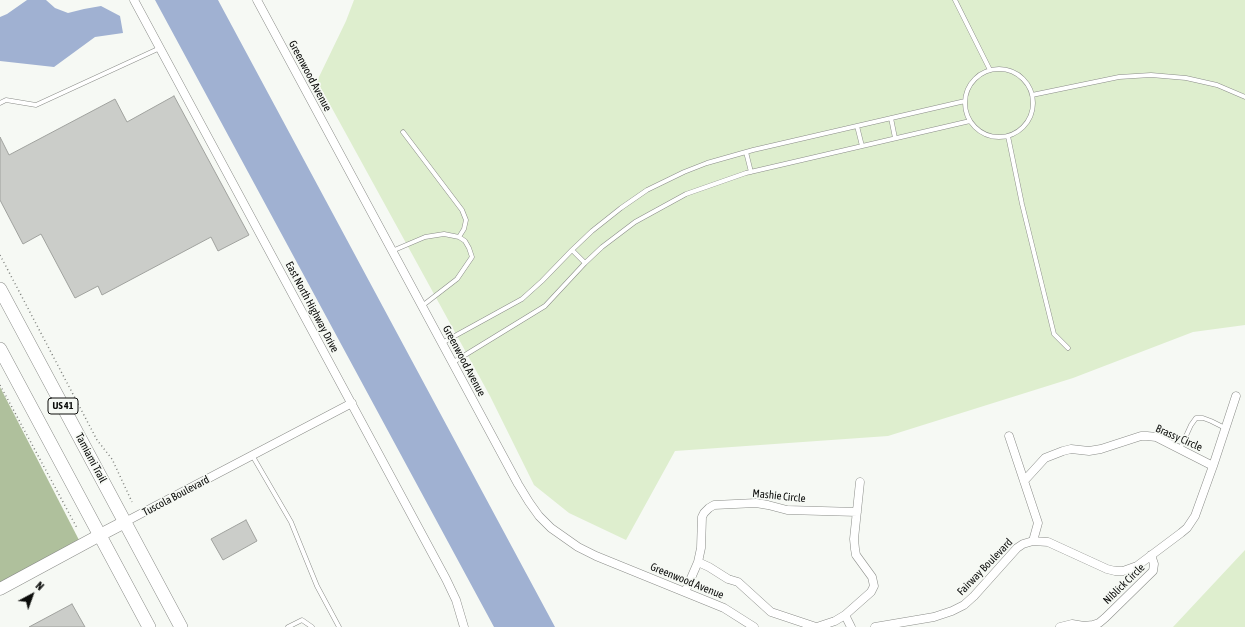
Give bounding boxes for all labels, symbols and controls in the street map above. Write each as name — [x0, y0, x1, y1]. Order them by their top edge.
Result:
street label: Greenwood Avenue — [286, 38, 334, 114]
street label: East North Highway Drive — [282, 259, 342, 355]
street label: Greenwood Avenue — [440, 323, 488, 399]
road number: US 41 — [48, 398, 78, 414]
street label: Brassy Circle — [1154, 422, 1204, 454]
street label: Tamiami Trail — [72, 431, 110, 485]
street label: Tuscola Boulevard — [140, 473, 212, 519]
street label: Mashie Circle — [752, 487, 806, 505]
street label: Fairway Boulevard — [955, 536, 1015, 598]
street label: Greenwood Avenue — [648, 560, 726, 602]
street label: Niblick Circle — [1100, 561, 1148, 607]
north arrow — [12, 575, 52, 615]
text: N — [33, 579, 46, 593]

